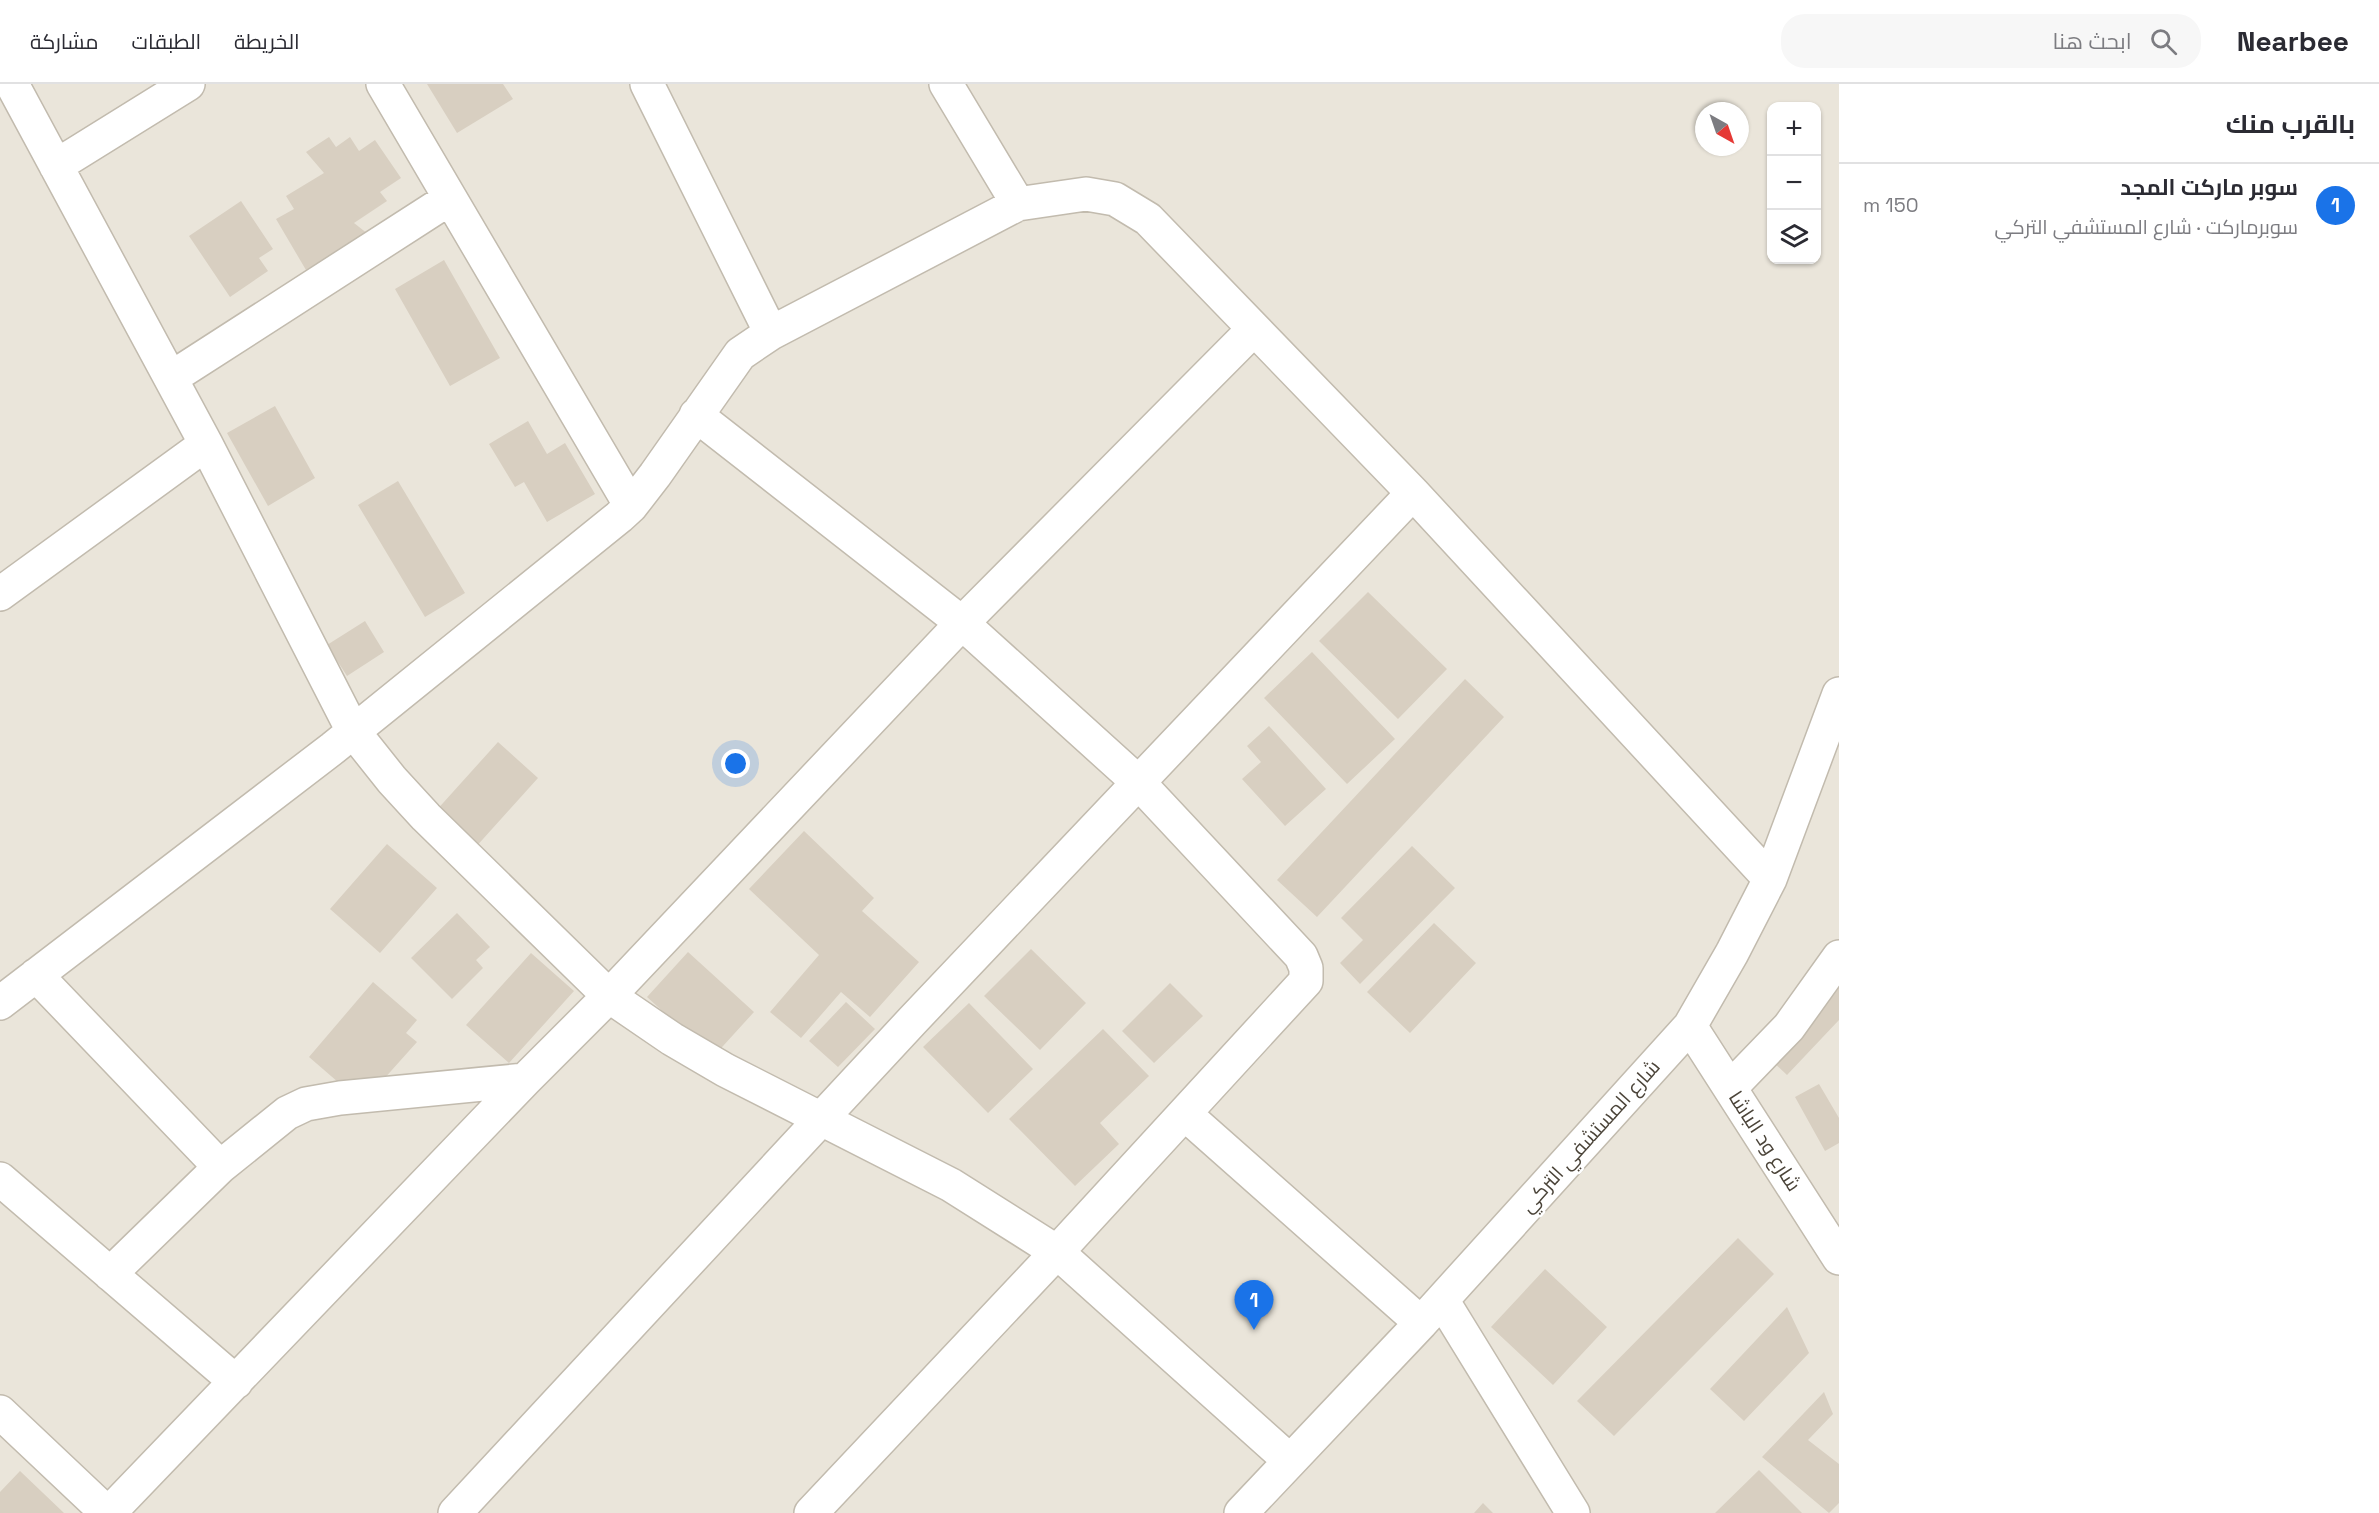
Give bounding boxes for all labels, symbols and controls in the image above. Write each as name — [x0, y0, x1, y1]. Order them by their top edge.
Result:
search box — [1781, 14, 2201, 68]
text: Nearbee — [2237, 23, 2349, 59]
icon: search — [2147, 25, 2180, 58]
text: ابحث هنا — [2052, 27, 2132, 55]
text: مشاركة — [30, 28, 99, 55]
text: الطبقات — [132, 28, 201, 55]
text: الخريطة — [234, 28, 300, 55]
north arrow — [1695, 102, 1749, 156]
map controls — [1767, 102, 1821, 264]
button: + — [1767, 102, 1821, 156]
text: بالقرب منك — [2226, 107, 2355, 141]
button: − — [1767, 156, 1821, 210]
text: سوبر ماركت المجد — [2120, 173, 2298, 201]
text: 150 m — [1863, 192, 1919, 218]
text: 1 — [2331, 192, 2340, 218]
button: layers — [1767, 210, 1821, 264]
text: سوبرماركت · شارع المستشفي التركي — [1995, 214, 2298, 240]
your location — [721, 749, 750, 778]
street label: شارع المستشفي التركي — [1514, 1054, 1668, 1220]
street label: شارع ود الباشا — [1722, 1086, 1807, 1197]
pin: 1 — [1234, 1280, 1274, 1330]

